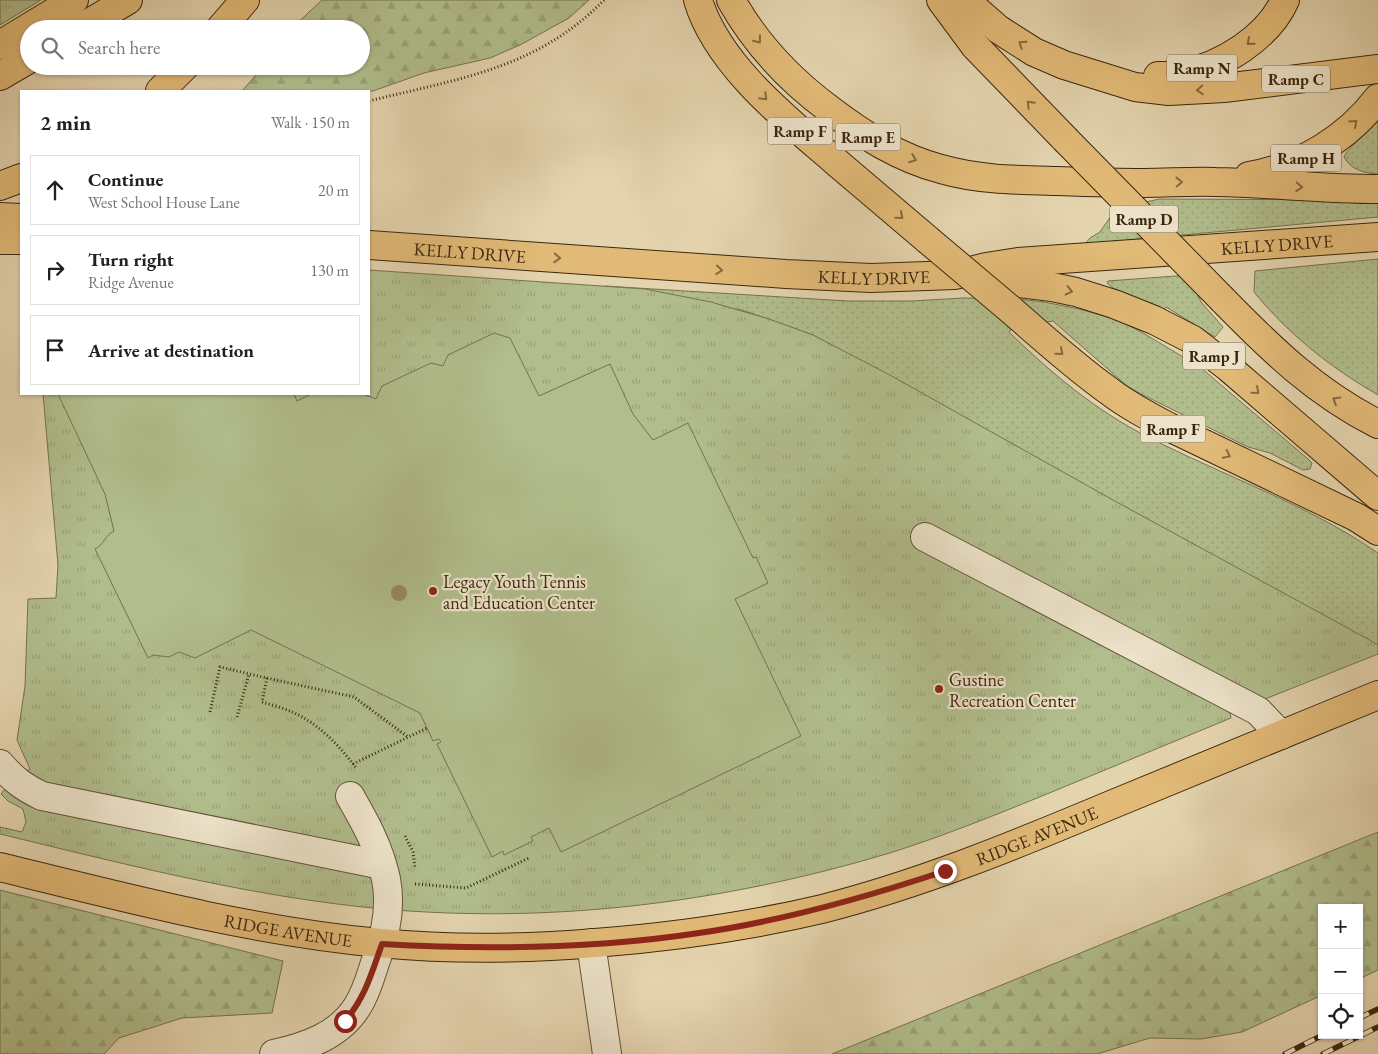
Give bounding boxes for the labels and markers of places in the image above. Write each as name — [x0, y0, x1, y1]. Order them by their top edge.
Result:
place label: Legacy Youth Tennis and Education Center — [443, 570, 595, 614]
marker: Legacy Youth Tennis and Education Center — [427, 585, 439, 597]
place label: Gustine Recreation Center — [949, 668, 1076, 712]
marker: Gustine Recreation Center — [933, 683, 945, 695]

